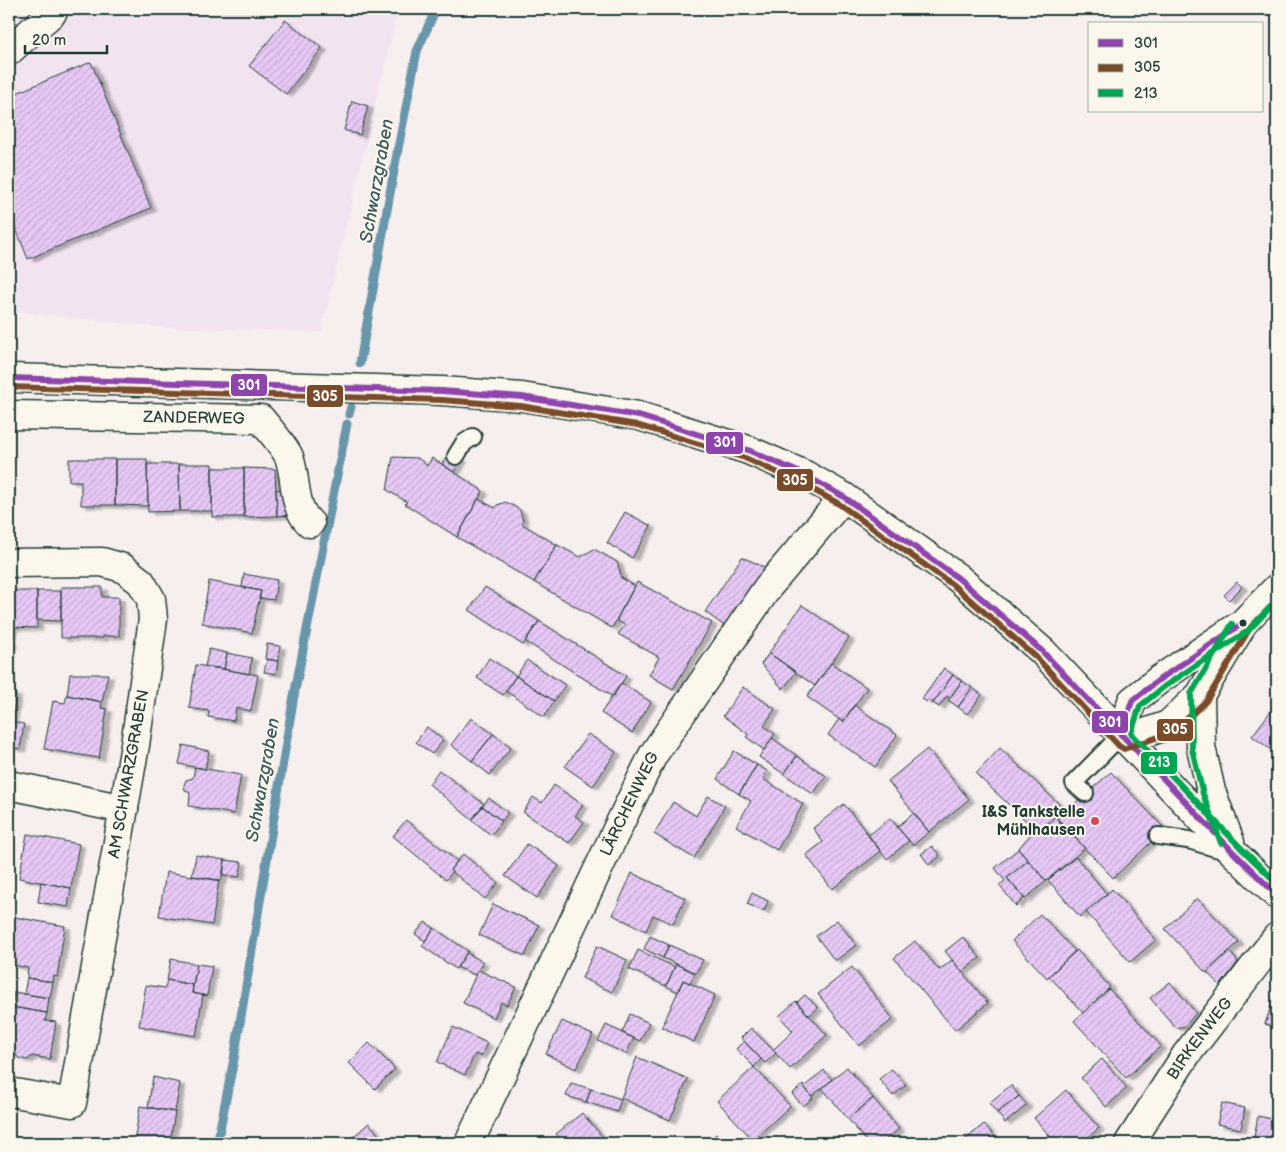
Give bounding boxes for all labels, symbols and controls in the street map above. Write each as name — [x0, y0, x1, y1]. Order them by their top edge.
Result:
scale bar — [25, 22, 108, 54]
legend — [1088, 22, 1264, 112]
text: 20 m — [32, 31, 66, 50]
text: 301 — [1134, 34, 1158, 53]
text: 305 — [1134, 58, 1161, 77]
text: 213 — [1134, 84, 1158, 103]
water label: Schwarzgraben — [356, 117, 398, 245]
line badge: 301 — [230, 373, 268, 397]
text: 301 — [238, 377, 260, 394]
line badge: 305 — [306, 384, 344, 408]
text: 305 — [313, 388, 337, 405]
street label: ZANDERWEG — [142, 408, 245, 428]
line badge: 301 — [705, 431, 744, 455]
text: 301 — [714, 434, 736, 451]
line badge: 305 — [776, 468, 814, 492]
text: 305 — [783, 472, 807, 489]
unlabelled marker — [1238, 618, 1248, 628]
street label: AM SCHWARZGRABEN — [105, 688, 153, 860]
line badge: 301 — [1091, 710, 1129, 734]
text: 301 — [1099, 714, 1121, 731]
water label: Schwarzgraben — [242, 716, 284, 844]
line badge: 305 — [1156, 718, 1194, 742]
text: 305 — [1163, 721, 1187, 738]
street label: LÄRCHENWEG — [596, 749, 662, 859]
line badge: 213 — [1140, 751, 1178, 775]
text: 213 — [1148, 754, 1170, 771]
place label: I&S Tankstelle Mühlhausen — [982, 803, 1085, 840]
marker: I&S Tankstelle Mühlhausen — [1089, 815, 1101, 827]
street label: BIRKENWEG — [1163, 994, 1236, 1083]

